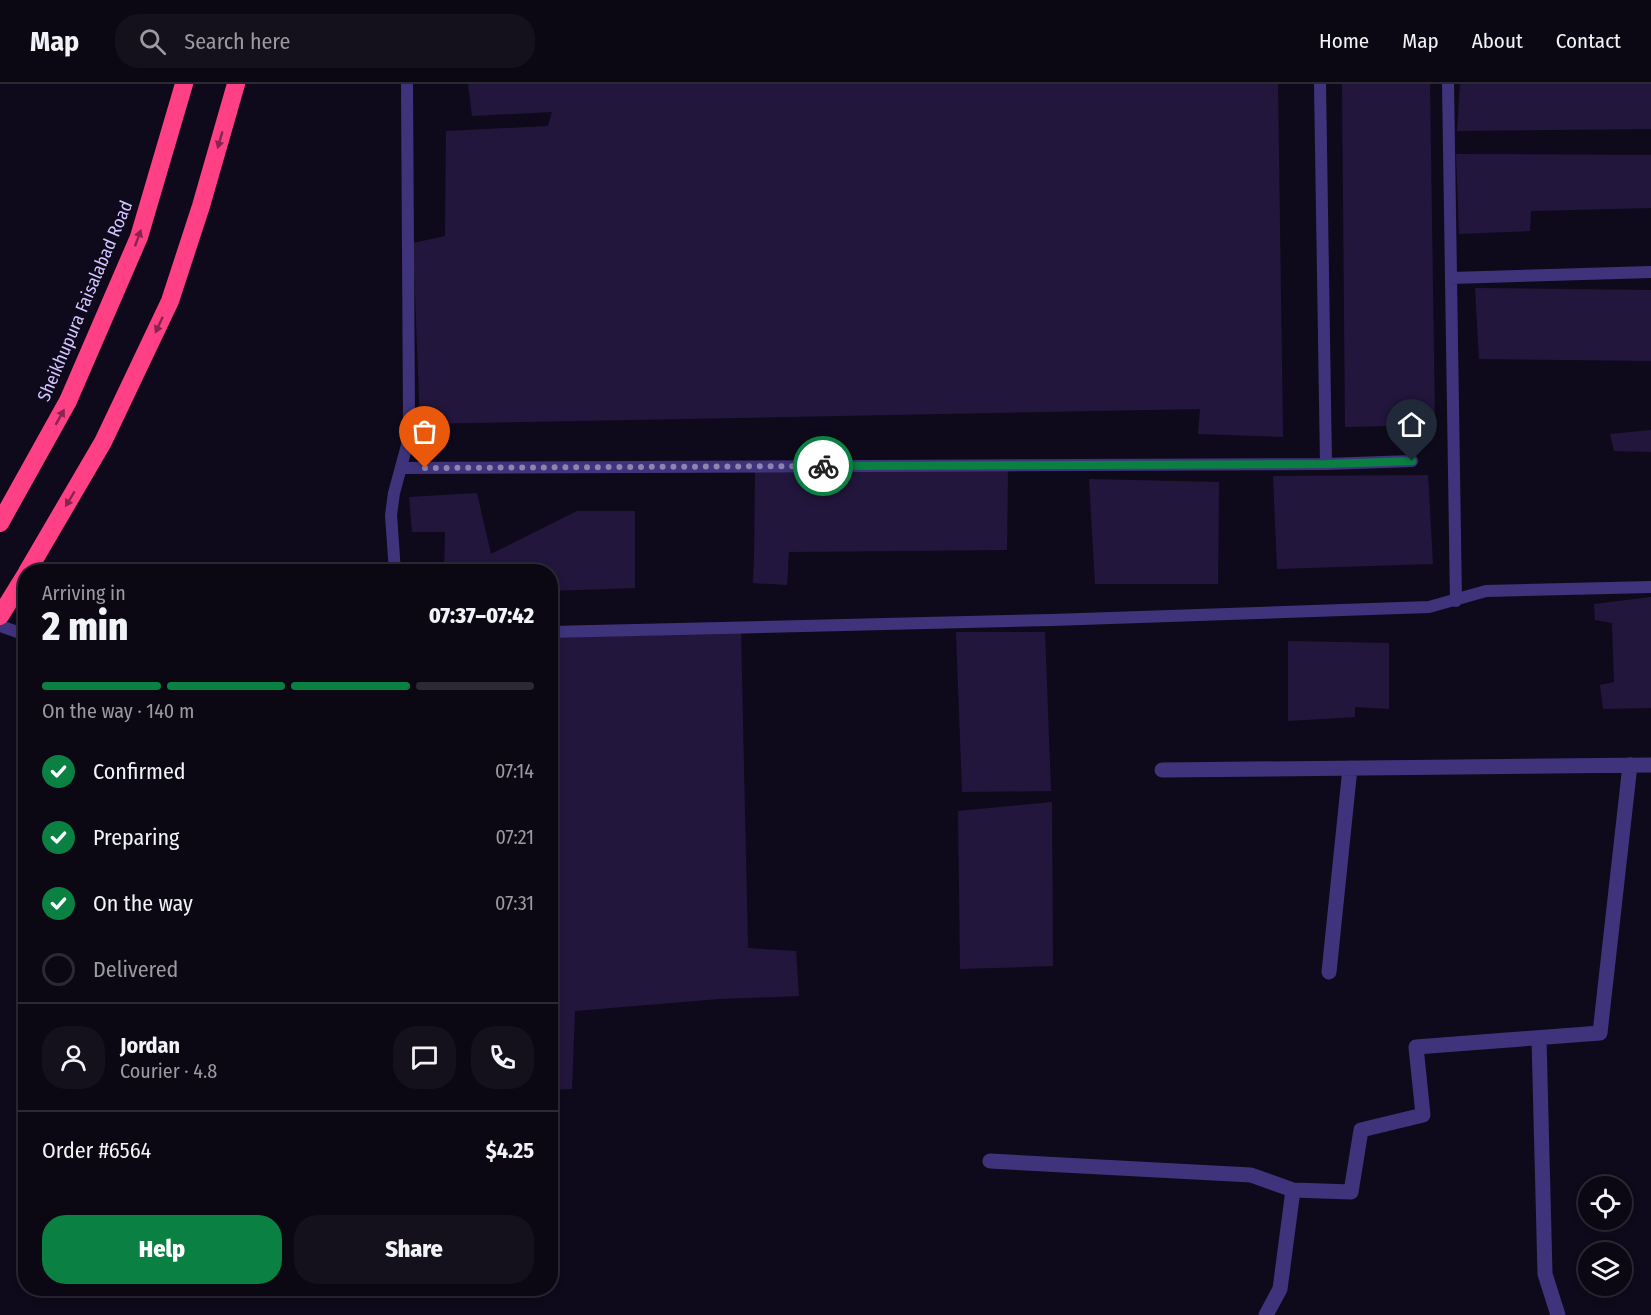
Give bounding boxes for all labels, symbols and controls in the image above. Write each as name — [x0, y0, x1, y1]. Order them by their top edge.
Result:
search box — [115, 14, 535, 68]
text: Map — [30, 25, 79, 58]
icon: search — [136, 25, 169, 58]
text: Search here — [184, 28, 290, 55]
text: Home — [1319, 28, 1369, 54]
text: Map — [1402, 28, 1439, 54]
text: About — [1472, 28, 1523, 54]
text: Contact — [1556, 28, 1621, 54]
one-way arrow — [215, 131, 224, 149]
street label: Sheikhupura Faisalabad Road — [33, 197, 137, 405]
one-way arrow — [133, 229, 143, 247]
one-way arrow — [154, 317, 163, 334]
pin — [1386, 399, 1437, 461]
pin — [399, 406, 450, 468]
icon: home — [1395, 408, 1428, 441]
one-way arrow — [54, 409, 65, 425]
icon: bag — [408, 415, 441, 448]
courier — [793, 436, 853, 496]
icon: bike — [807, 450, 840, 483]
one-way arrow — [64, 491, 75, 507]
text: Arriving in — [42, 581, 126, 605]
text: 07:37–07:42 — [429, 602, 534, 629]
text: 2 min — [42, 604, 128, 650]
text: On the way · 140 m — [42, 699, 194, 723]
icon: check — [42, 755, 75, 788]
text: Confirmed — [93, 758, 186, 785]
text: 07:14 — [495, 759, 534, 783]
icon: check — [42, 821, 75, 854]
text: Preparing — [93, 824, 179, 851]
text: 07:21 — [495, 825, 534, 849]
icon: check — [42, 887, 75, 920]
text: On the way — [93, 890, 193, 917]
text: 07:31 — [495, 891, 534, 915]
text: Delivered — [93, 956, 178, 983]
button: person — [42, 1026, 105, 1089]
button: chat — [393, 1026, 456, 1089]
button: phone — [471, 1026, 534, 1089]
text: Jordan — [120, 1032, 180, 1059]
text: Courier · 4.8 — [120, 1059, 217, 1083]
text: Order #6564 — [42, 1137, 151, 1164]
text: $4.25 — [486, 1137, 534, 1164]
map controls — [1578, 1176, 1632, 1296]
button: locate — [1578, 1176, 1632, 1230]
button: Help — [42, 1215, 282, 1284]
button: Share — [294, 1215, 534, 1284]
button: layers — [1578, 1242, 1632, 1296]

